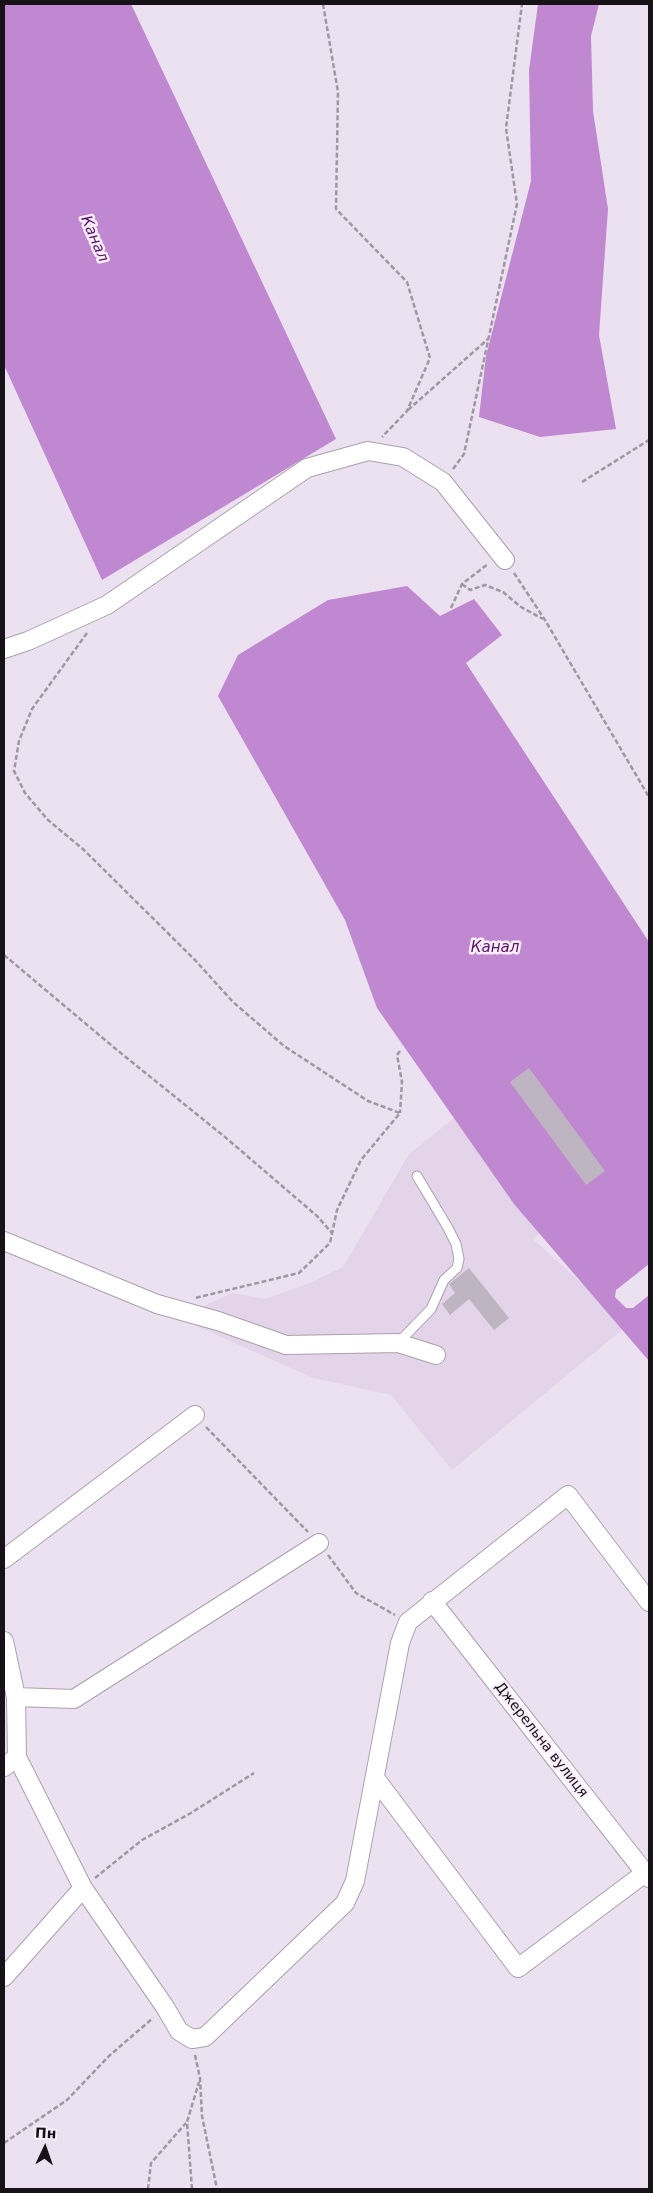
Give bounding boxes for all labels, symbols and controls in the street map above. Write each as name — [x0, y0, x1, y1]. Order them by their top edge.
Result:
water label: Канал — [76, 213, 112, 265]
water label: Канал — [471, 939, 519, 957]
street label: Джерельна вулиця — [491, 1679, 591, 1801]
north arrow — [20, 2123, 70, 2173]
text: Пн — [35, 2124, 57, 2142]

